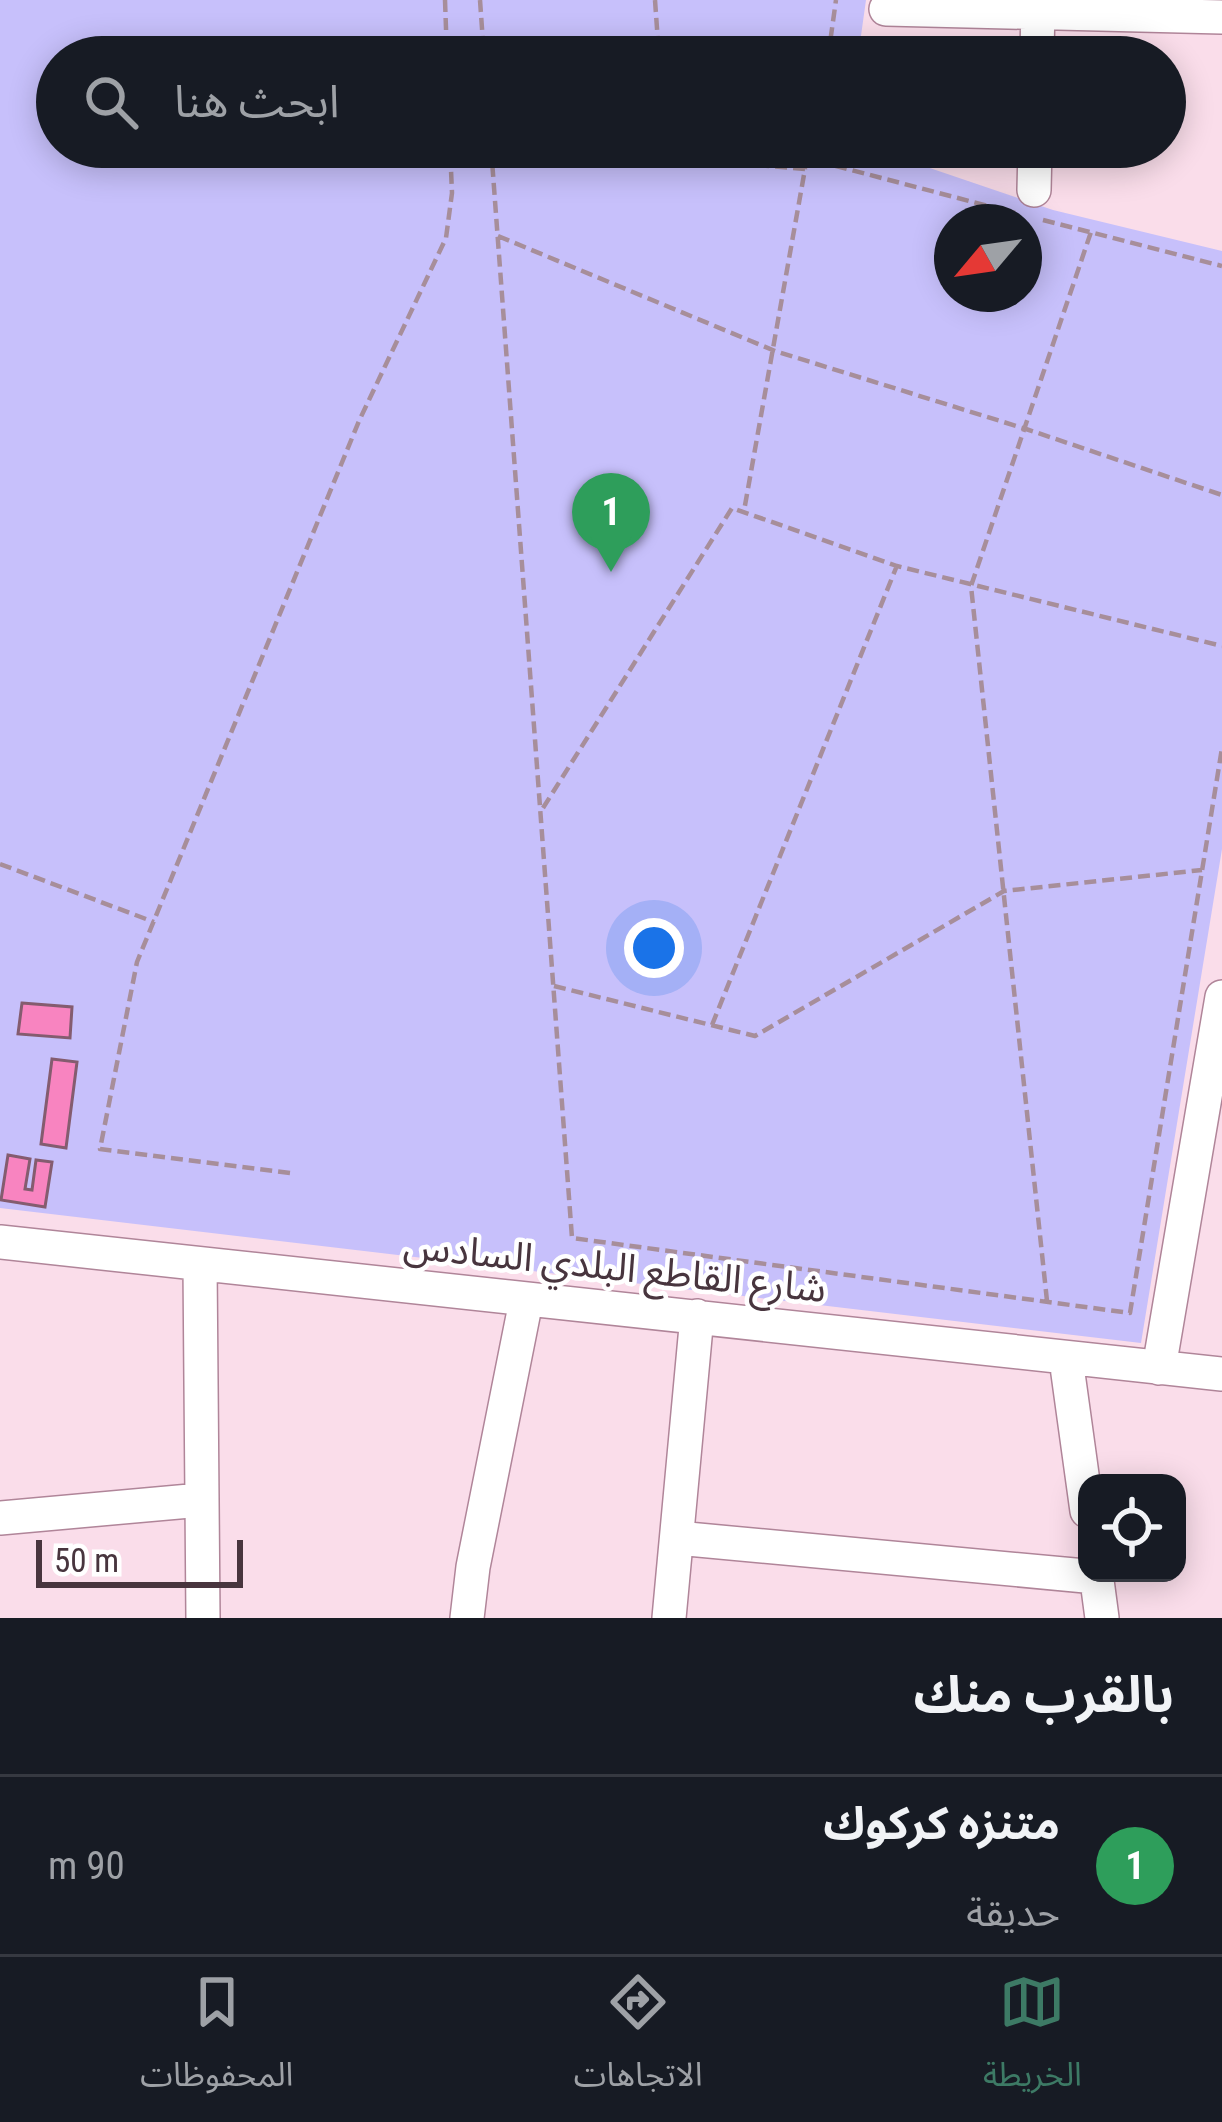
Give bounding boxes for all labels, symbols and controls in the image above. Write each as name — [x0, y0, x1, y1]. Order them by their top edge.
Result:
search box — [36, 36, 1186, 168]
icon: search — [78, 69, 144, 135]
text: ابحث هنا — [174, 75, 339, 128]
north arrow — [934, 204, 1042, 312]
pin: 1 — [572, 473, 650, 572]
your location — [624, 918, 684, 978]
street label: شارع القاطع البلدي السادس — [401, 1222, 829, 1318]
map controls — [1078, 1474, 1186, 1582]
button: locate — [1078, 1474, 1186, 1582]
scale bar — [36, 1534, 243, 1587]
text: 50 m — [54, 1541, 119, 1580]
text: بالقرب منك — [914, 1665, 1174, 1724]
text: متنزه كركوك — [823, 1797, 1060, 1850]
text: 90 m — [48, 1843, 125, 1889]
text: 1 — [1125, 1843, 1145, 1889]
text: حديقة — [966, 1890, 1060, 1936]
tab: المحفوظات — [140, 1969, 293, 2110]
tab: الاتجاهات — [574, 1969, 703, 2110]
tab: الخريطة — [983, 1969, 1082, 2110]

